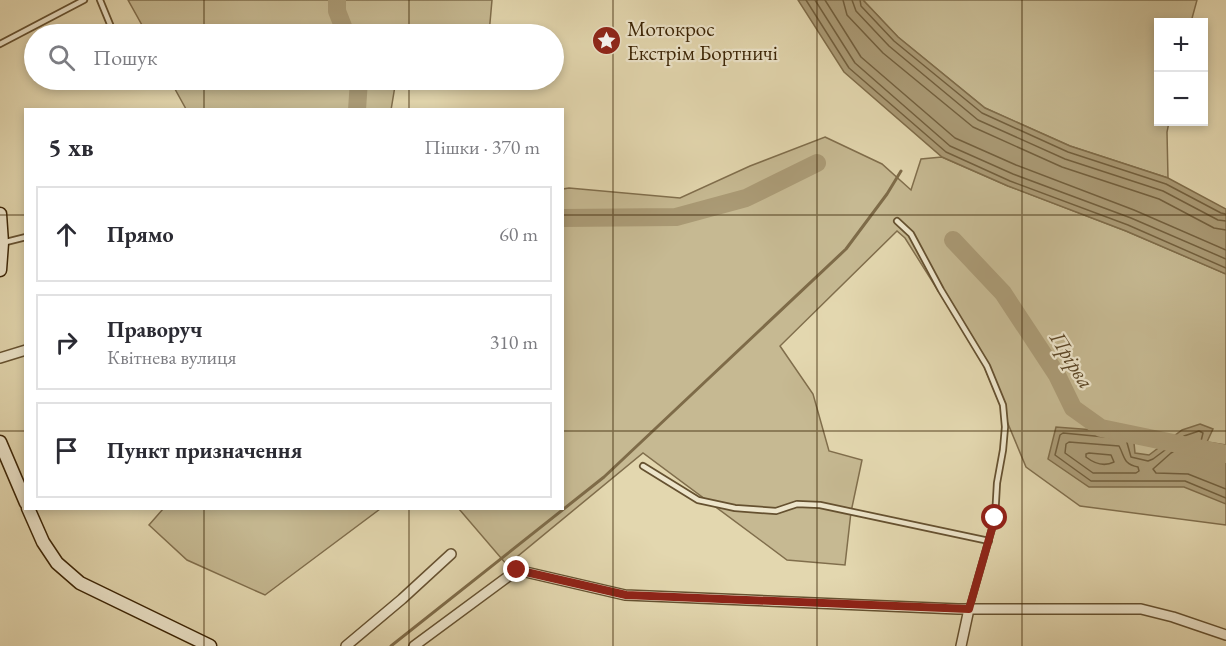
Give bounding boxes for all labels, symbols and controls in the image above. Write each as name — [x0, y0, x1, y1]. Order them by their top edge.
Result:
place label: Мотокрос Екстрім Бортничі — [627, 15, 778, 66]
map controls — [1154, 18, 1208, 126]
button: + — [1154, 18, 1208, 72]
search box — [24, 24, 564, 90]
place icon: Мотокрос Екстрім Бортничі — [590, 24, 622, 56]
icon: search — [45, 41, 78, 74]
text: Пошук — [93, 43, 157, 72]
button: − — [1154, 72, 1208, 126]
text: 5 хв — [48, 130, 94, 164]
text: Пішки · 370 m — [424, 134, 540, 160]
icon: ahead — [50, 218, 83, 251]
text: Прямо — [107, 220, 174, 249]
text: 60 m — [499, 221, 538, 247]
text: Праворуч — [107, 315, 203, 344]
water label: Прірва — [1043, 325, 1101, 394]
icon: right — [50, 326, 83, 359]
text: 310 m — [490, 329, 538, 355]
text: Квітнева вулиця — [107, 344, 236, 370]
icon: arrive — [50, 434, 83, 467]
text: Пункт призначення — [107, 436, 302, 465]
route start — [981, 504, 1007, 530]
route end — [503, 556, 529, 582]

